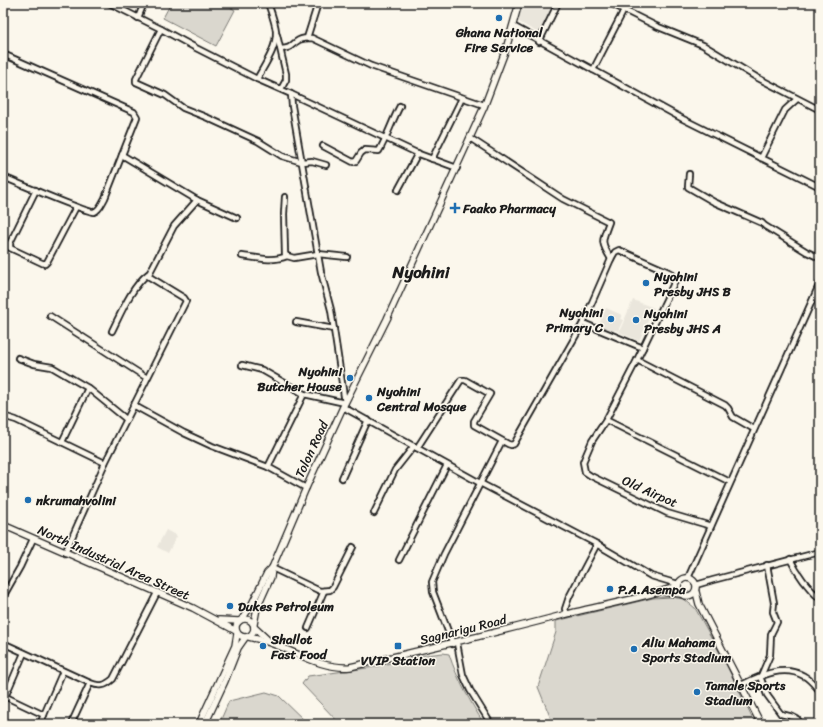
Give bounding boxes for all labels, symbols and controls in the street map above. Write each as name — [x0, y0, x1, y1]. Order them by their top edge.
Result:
marker: Ghana National Fire Service — [494, 13, 504, 23]
place label: Ghana National Fire Service — [455, 21, 544, 59]
place label: Faako Pharmacy — [462, 197, 556, 220]
marker: Faako Pharmacy — [450, 203, 460, 213]
district label: Nyohini — [392, 257, 451, 287]
place label: Nyohini Presby JHS B — [653, 265, 732, 303]
marker: Nyohini Presby JHS B — [641, 278, 651, 288]
place label: Nyohini Primary C — [546, 301, 604, 339]
place label: Nyohini Presby JHS A — [643, 302, 721, 340]
marker: Nyohini Primary C — [606, 314, 616, 324]
marker: Nyohini Presby JHS A — [631, 315, 641, 325]
place label: Nyohini Butcher House — [257, 360, 343, 398]
marker: Nyohini Butcher House — [345, 373, 355, 383]
place label: Nyohini Central Mosque — [376, 380, 467, 418]
marker: Nyohini Central Mosque — [364, 393, 374, 403]
street label: Tolon Road — [288, 416, 335, 482]
street label: Old Airpot — [618, 469, 682, 514]
place label: nkrumahvolini — [35, 489, 117, 512]
marker: nkrumahvolini — [23, 495, 33, 505]
street label: North Industrial Area Street — [34, 518, 194, 607]
place label: P.A.Asempa — [618, 578, 686, 601]
marker: P.A.Asempa — [605, 584, 615, 594]
place label: Dukes Petroleum — [238, 595, 334, 618]
marker: Dukes Petroleum — [225, 601, 235, 611]
street label: Sagnarigu Road — [417, 607, 510, 651]
place label: Shallot Fast Food — [270, 628, 328, 666]
place label: Aliu Mahama Sports Stadium — [641, 631, 731, 669]
marker: Shallot Fast Food — [258, 641, 268, 651]
marker: VVIP Station — [393, 641, 403, 651]
marker: Aliu Mahama Sports Stadium — [629, 644, 639, 654]
place label: VVIP Station — [361, 649, 436, 672]
place label: Tamale Sports Stadium — [704, 674, 786, 712]
marker: Tamale Sports Stadium — [692, 687, 702, 697]

